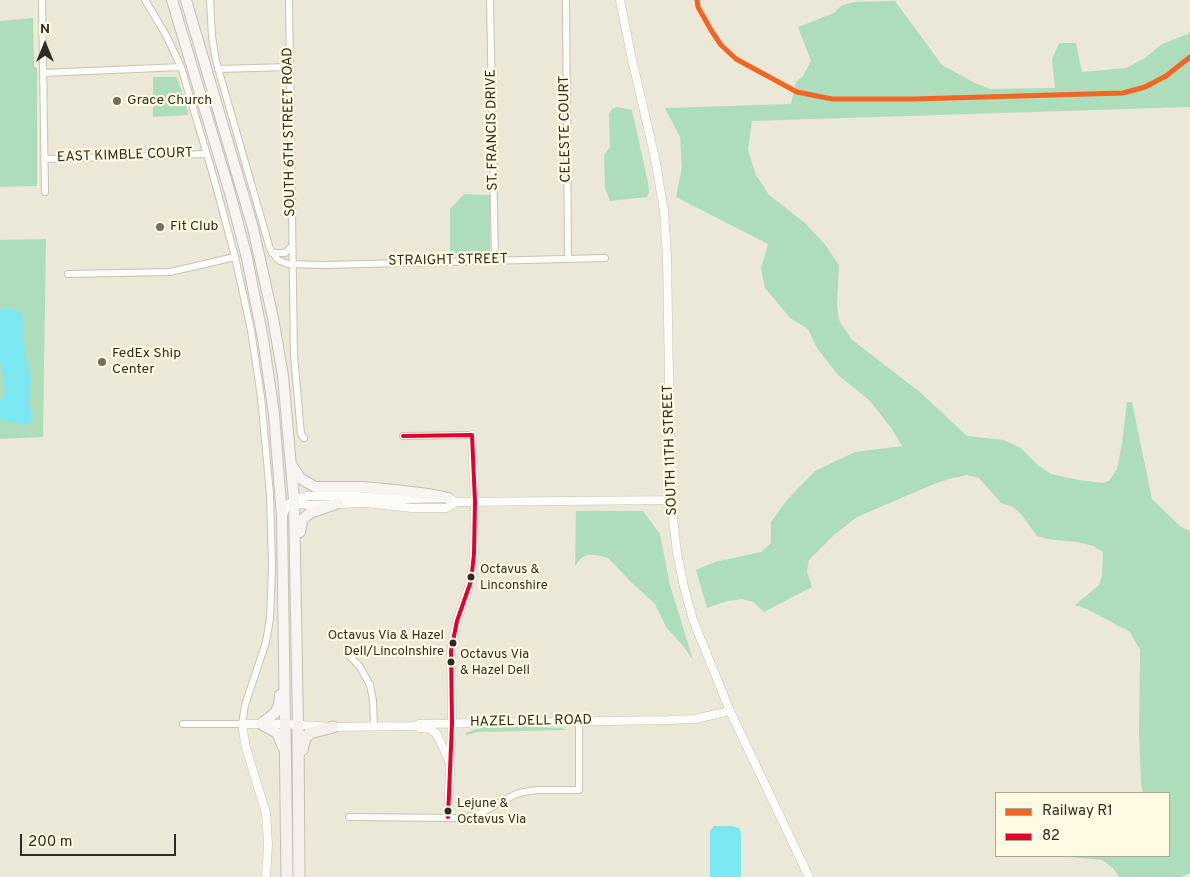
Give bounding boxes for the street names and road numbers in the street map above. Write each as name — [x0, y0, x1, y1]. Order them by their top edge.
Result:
street label: SOUTH 6TH STREET ROAD — [280, 47, 300, 217]
street label: ST. FRANCIS DRIVE — [484, 69, 502, 191]
street label: CELESTE COURT — [557, 75, 575, 183]
street label: EAST KIMBLE COURT — [57, 145, 193, 167]
street label: STRAIGHT STREET — [388, 252, 508, 270]
street label: SOUTH 11TH STREET — [660, 384, 682, 516]
street label: HAZEL DELL ROAD — [470, 713, 592, 731]

